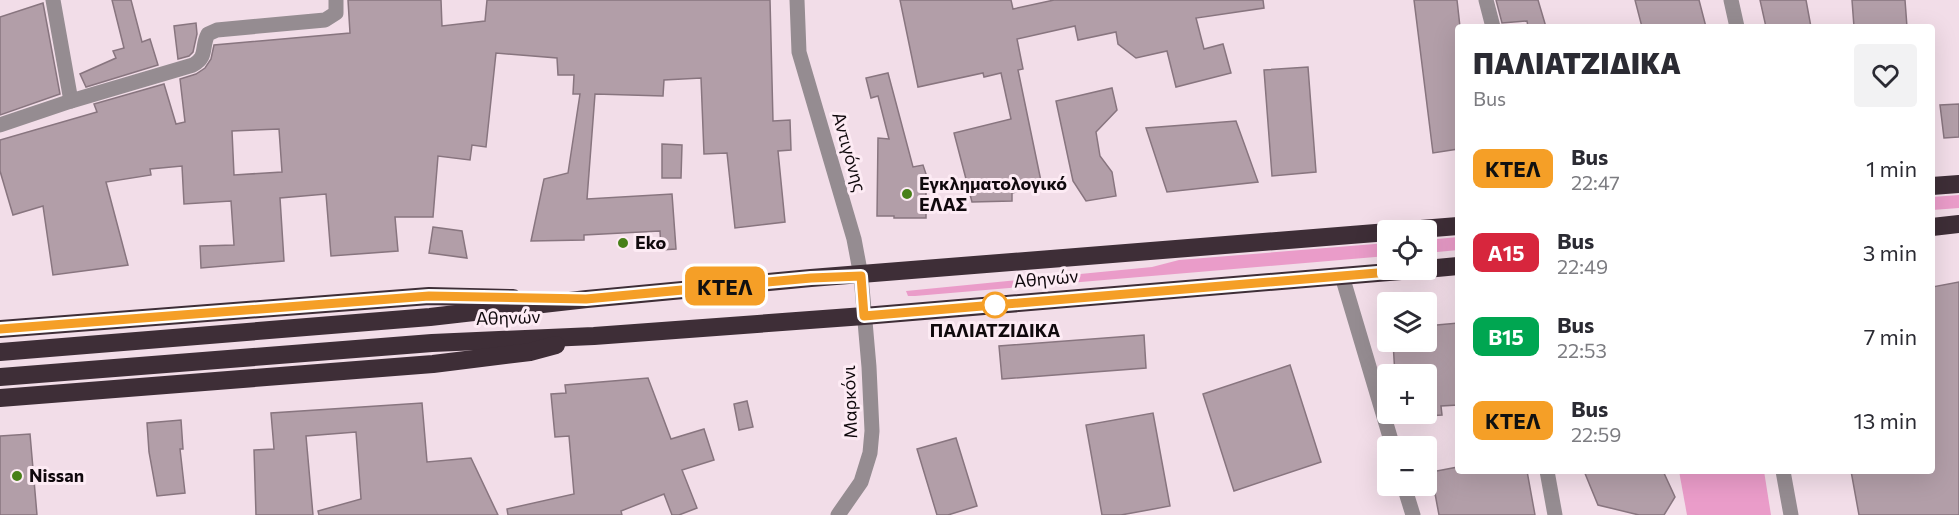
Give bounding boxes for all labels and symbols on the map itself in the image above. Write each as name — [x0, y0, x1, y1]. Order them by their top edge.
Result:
street label: Αντιγόνης — [828, 109, 872, 194]
place label: Εγκληματολογικό ΕΛΑΣ — [919, 172, 1067, 215]
marker: Εγκληματολογικό ΕΛΑΣ — [900, 187, 914, 201]
place label: Eko — [635, 231, 667, 253]
marker: Eko — [616, 236, 630, 250]
street label: Αθηνών — [1013, 264, 1079, 292]
line badge: ΚΤΕΛ — [683, 266, 767, 306]
marker: ΠΑΛΙΑΤΖΙΔΙΚΑ — [982, 292, 1008, 318]
street label: Αθηνών — [475, 305, 541, 329]
place label: ΠΑΛΙΑΤΖΙΔΙΚΑ — [930, 319, 1060, 341]
street label: Μαρκόνι — [837, 365, 861, 439]
place label: Nissan — [29, 464, 84, 486]
marker: Nissan — [10, 469, 24, 483]

